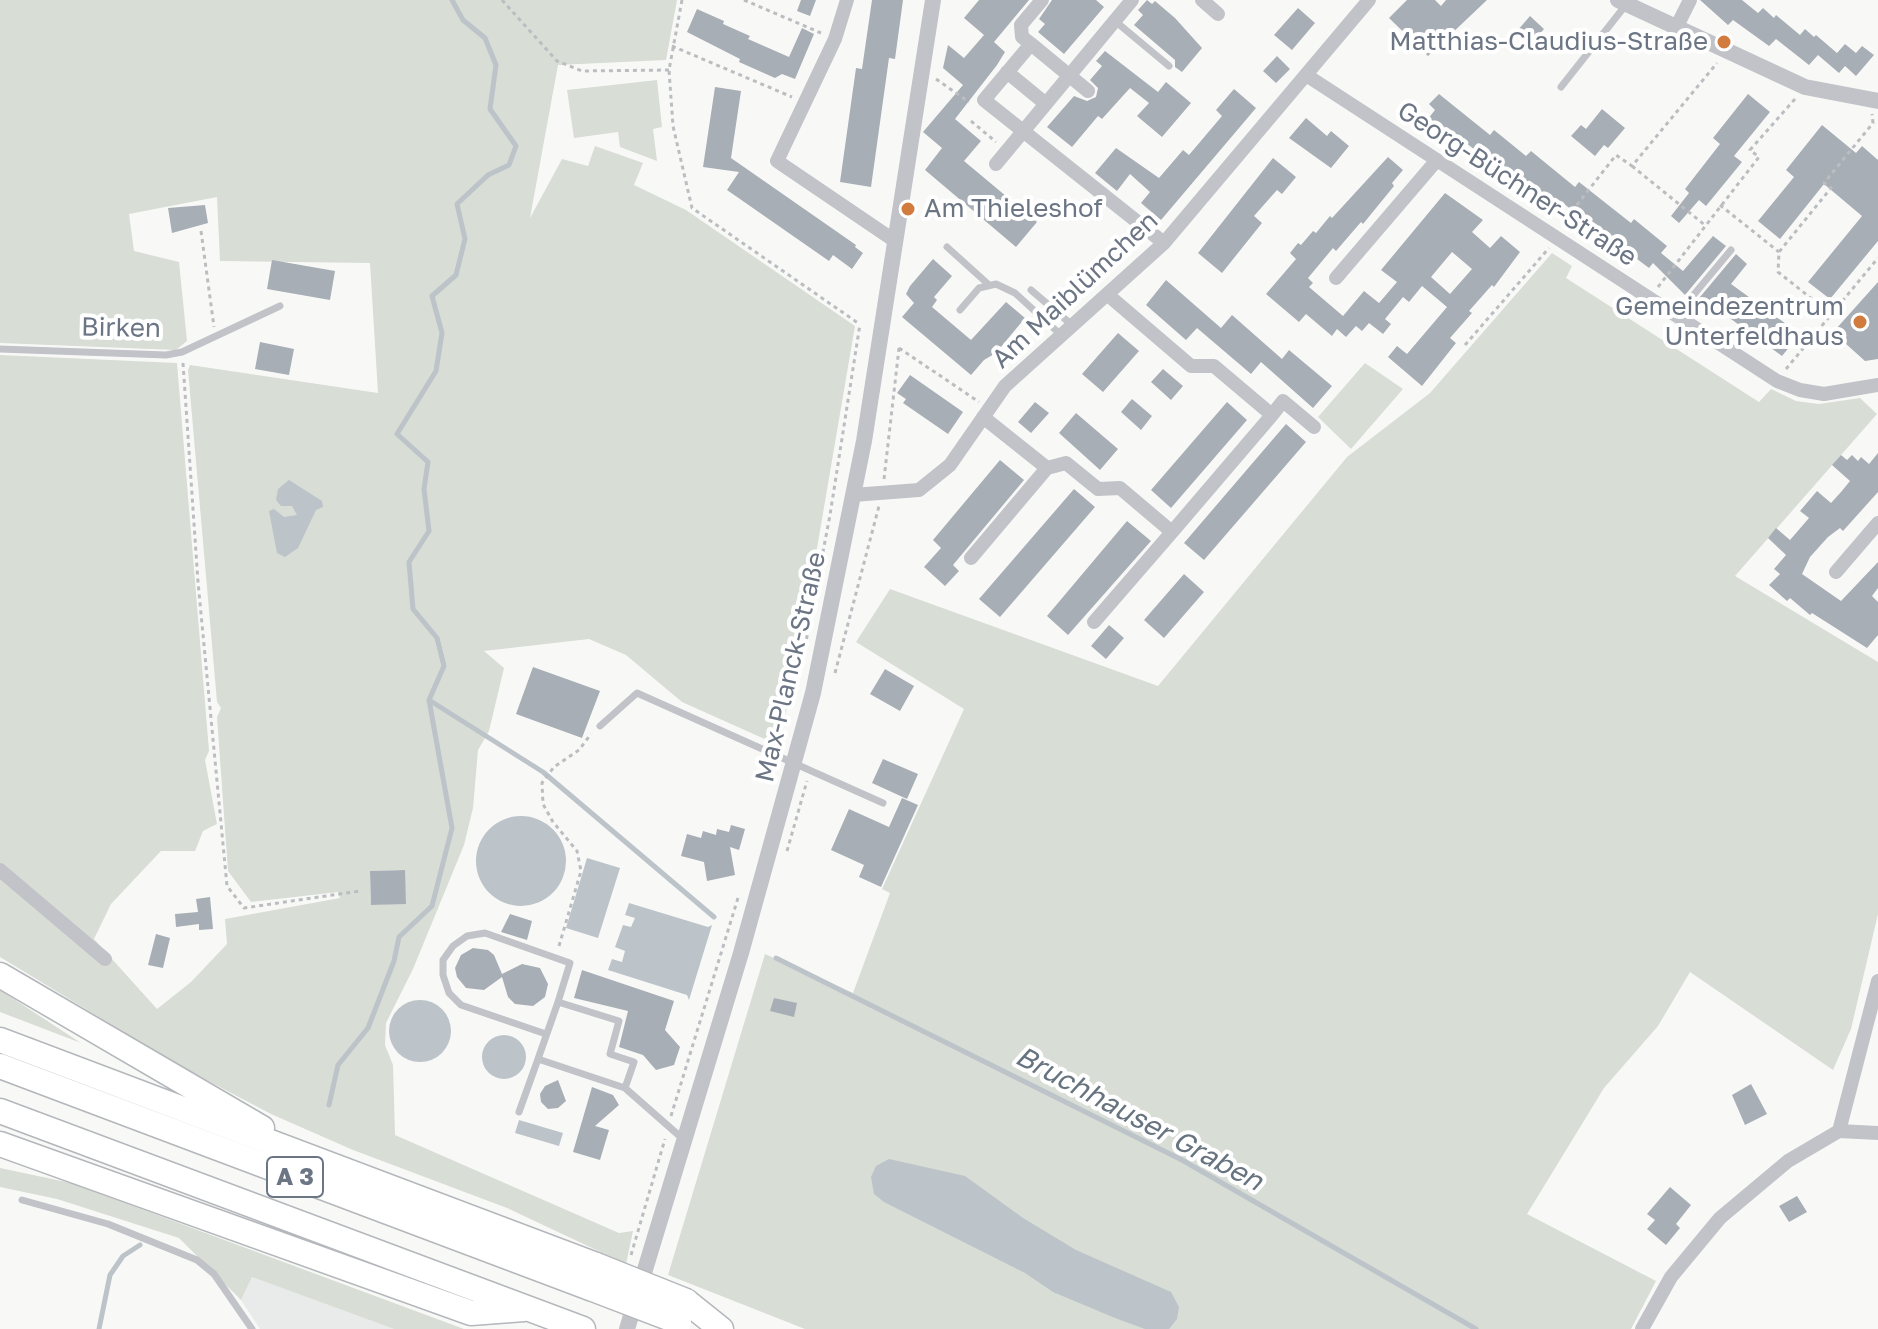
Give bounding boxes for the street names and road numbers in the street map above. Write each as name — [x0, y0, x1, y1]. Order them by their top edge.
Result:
street label: Georg-Büchner-Straße — [1392, 95, 1642, 273]
street label: Am Maiblümchen — [986, 205, 1164, 375]
street label: Birken — [81, 312, 161, 344]
street label: Max-Planck-Straße — [749, 549, 833, 785]
road number: A 3 — [267, 1157, 323, 1197]

